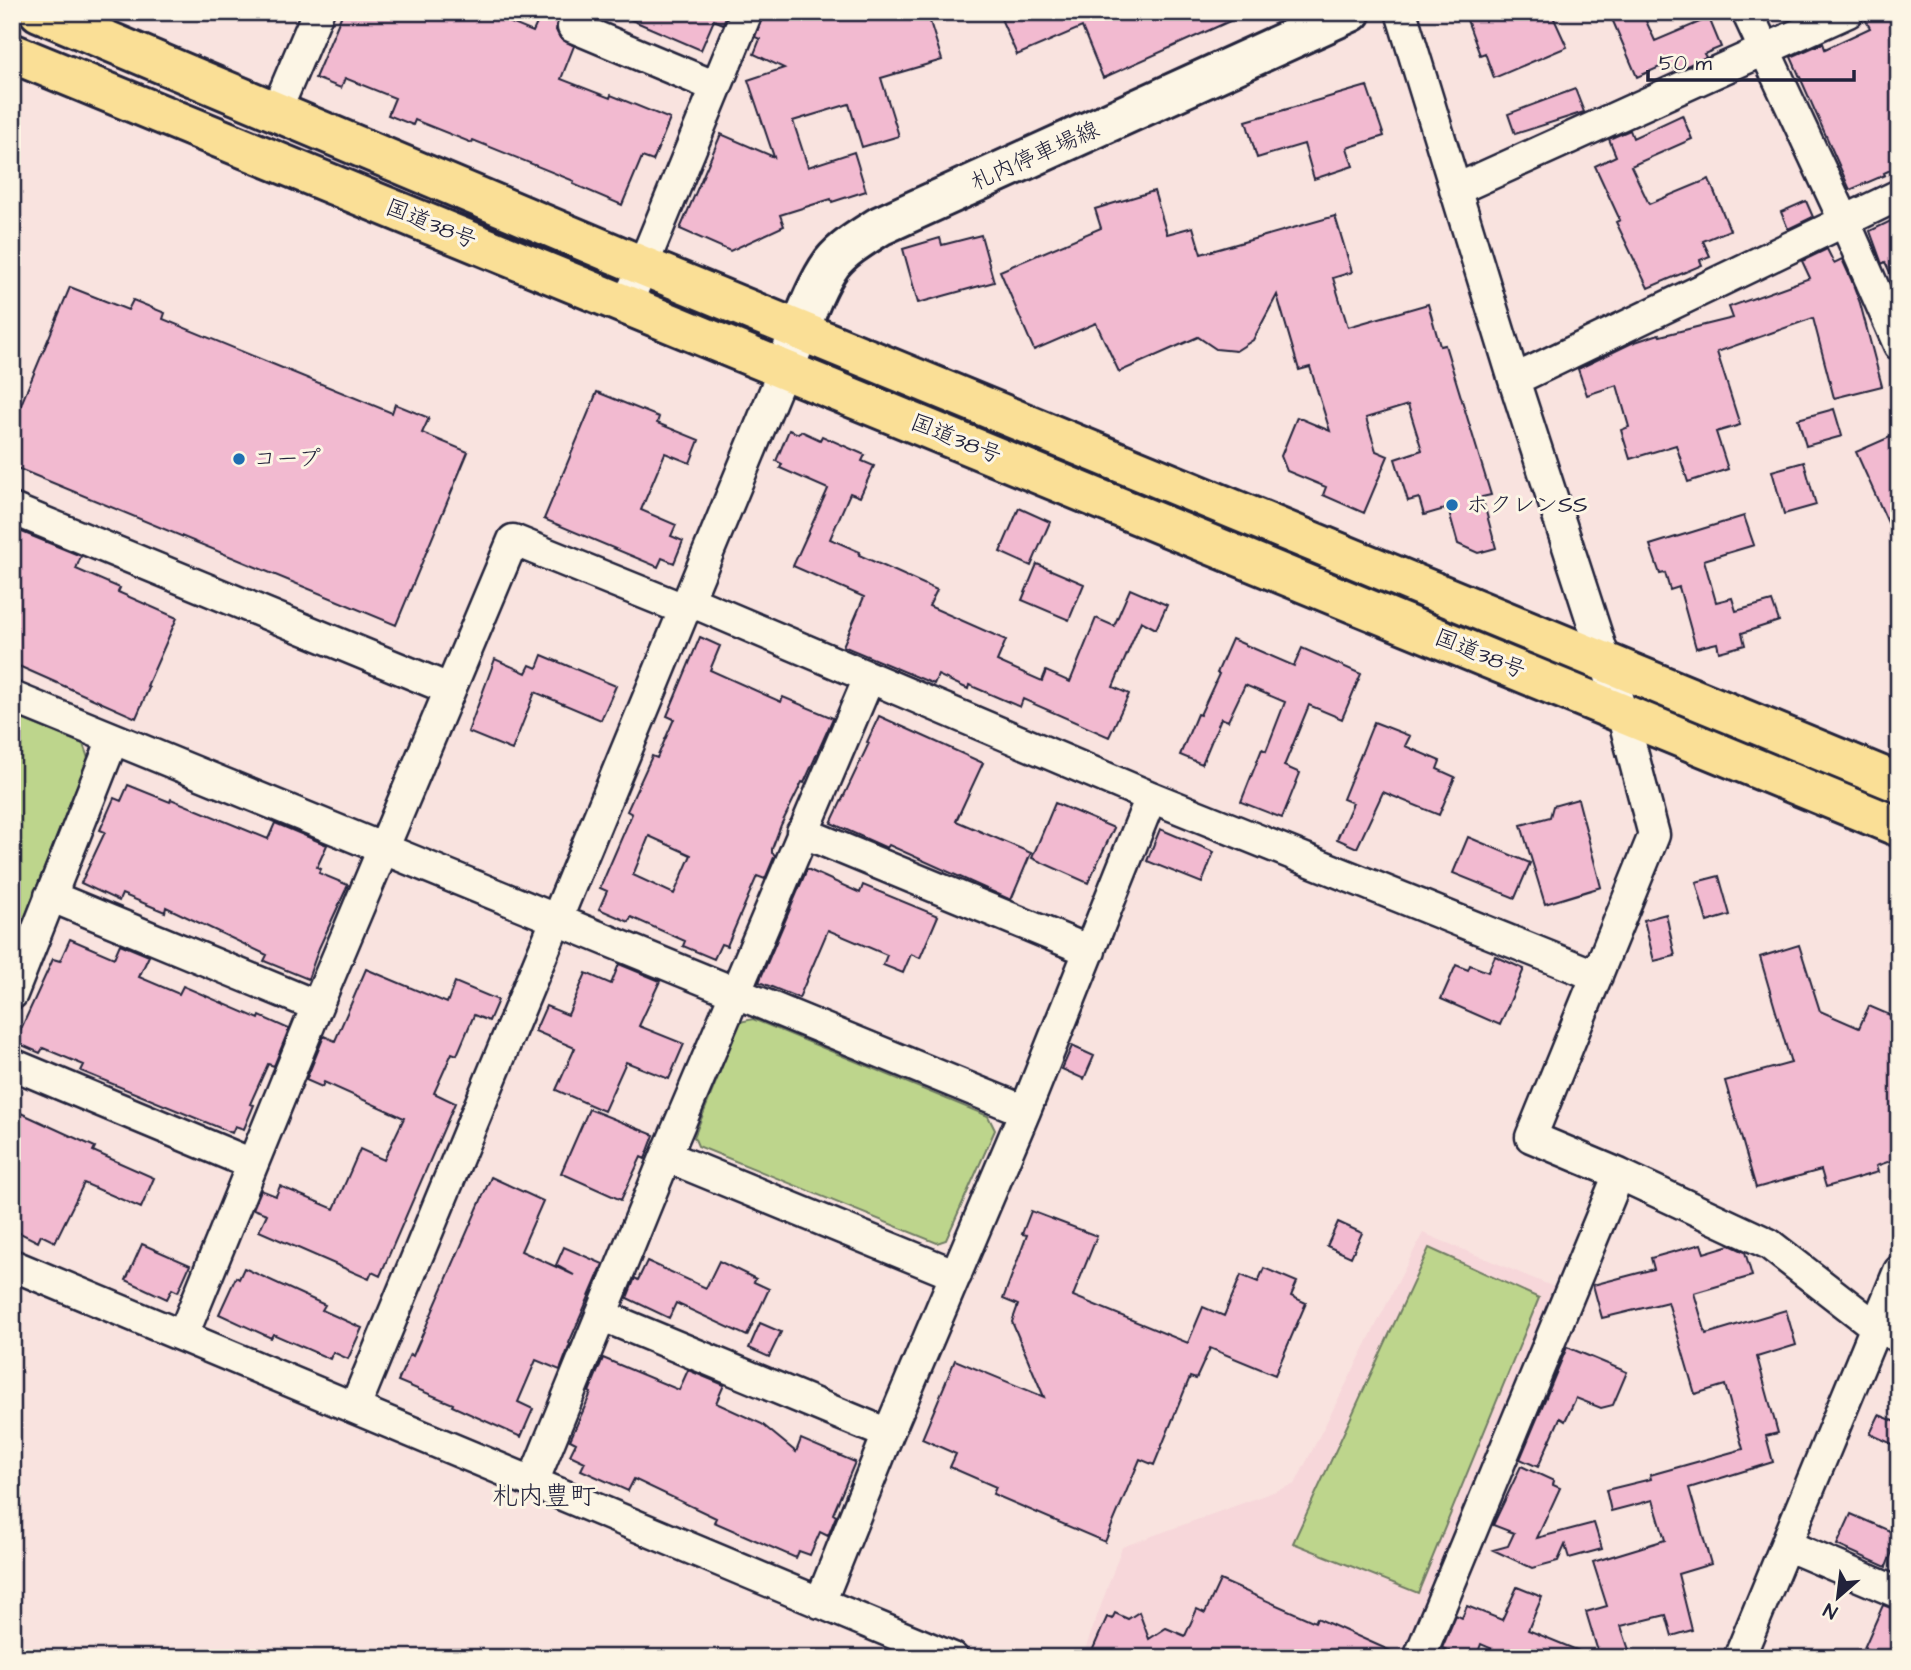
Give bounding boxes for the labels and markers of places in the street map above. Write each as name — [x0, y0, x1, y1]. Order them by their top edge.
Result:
place label: コープ — [253, 443, 321, 475]
marker: コープ — [231, 451, 247, 467]
place label: ホクレンSS — [1466, 489, 1588, 521]
marker: ホクレンSS — [1444, 497, 1460, 513]

